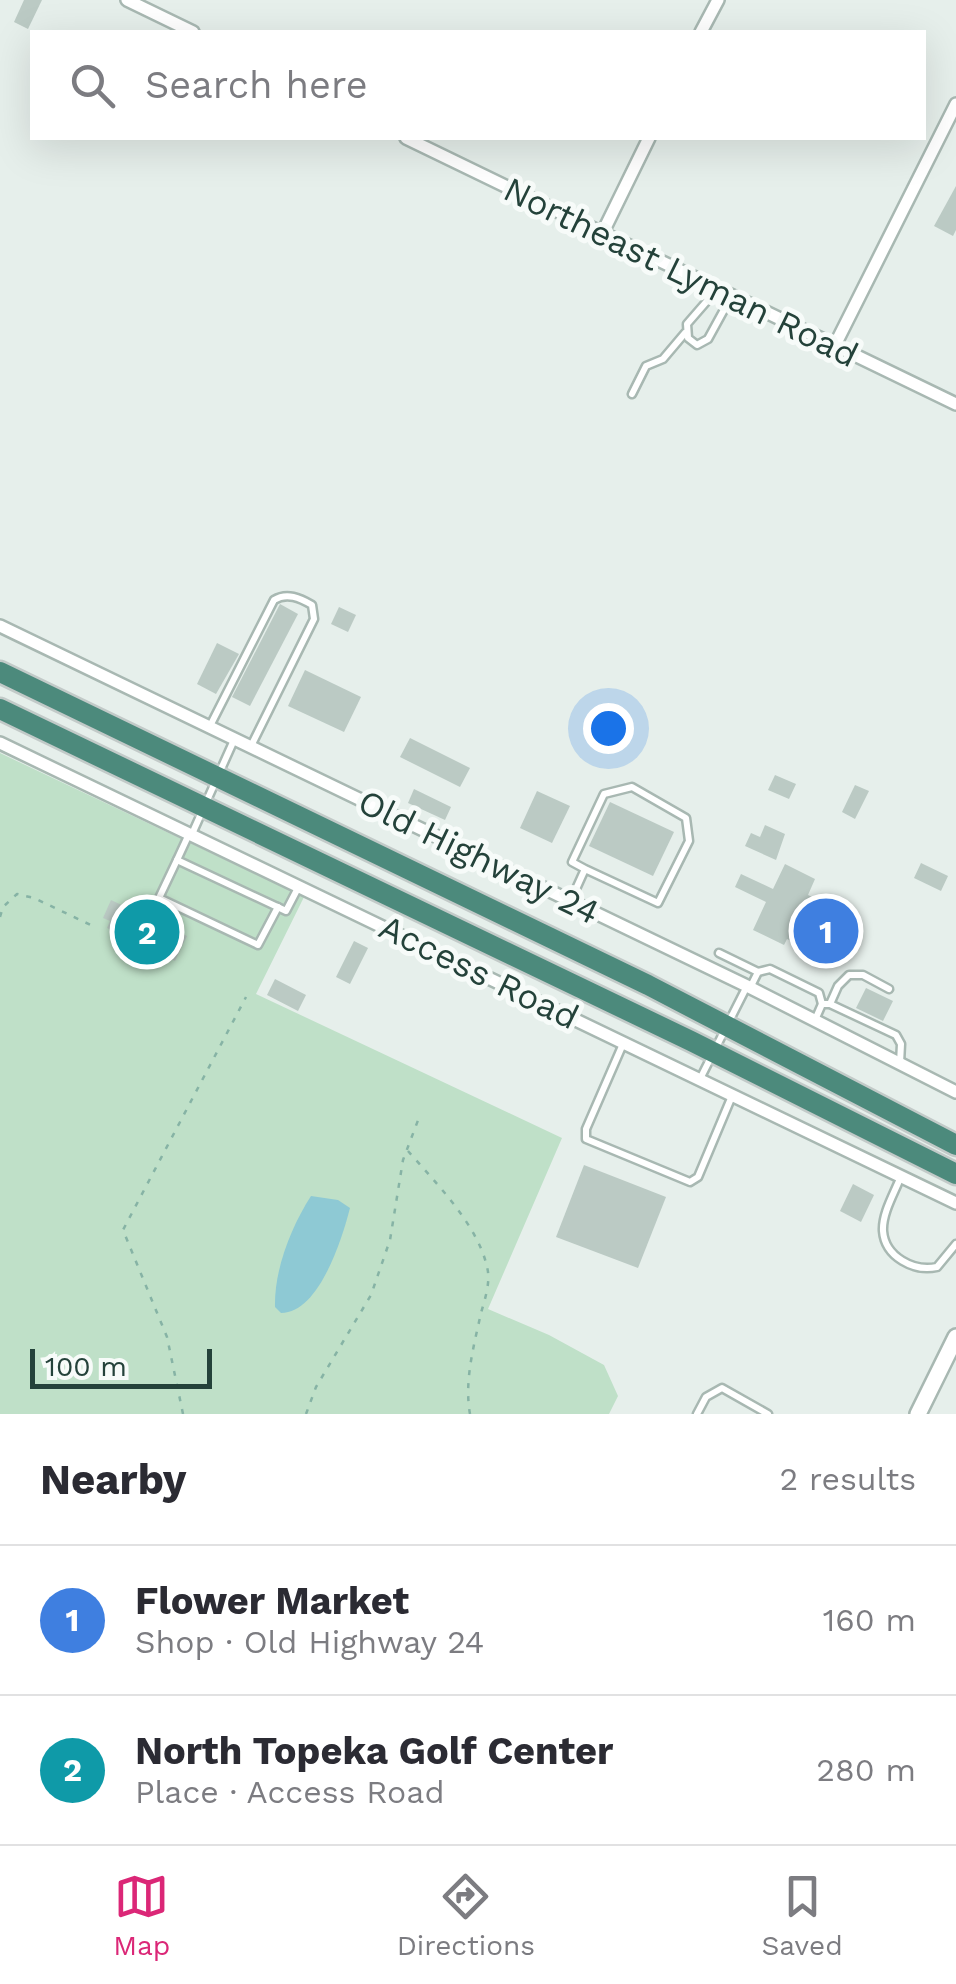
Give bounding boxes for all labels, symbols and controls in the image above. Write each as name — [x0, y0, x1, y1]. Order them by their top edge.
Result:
search box — [30, 30, 926, 140]
icon: search — [65, 58, 120, 113]
text: Search here — [145, 63, 368, 107]
street label: Northeast Lyman Road — [497, 168, 865, 376]
your location — [583, 703, 634, 754]
street label: Old Highway 24 — [351, 780, 607, 934]
pin: 2 — [114, 894, 180, 970]
pin: 1 — [794, 894, 858, 968]
street label: Access Road — [373, 906, 585, 1038]
scale bar — [30, 1344, 212, 1388]
text: 100 m — [45, 1350, 127, 1383]
text: Nearby — [40, 1455, 187, 1504]
text: 2 results — [779, 1460, 916, 1498]
text: Flower Market — [135, 1579, 409, 1623]
text: 1 — [66, 1601, 79, 1639]
text: 160 m — [823, 1601, 916, 1639]
text: Shop · Old Highway 24 — [135, 1623, 484, 1661]
text: North Topeka Golf Center — [135, 1729, 613, 1773]
text: 2 — [63, 1751, 82, 1789]
text: 280 m — [816, 1751, 916, 1789]
text: Place · Access Road — [135, 1773, 444, 1811]
tab: Map — [113, 1869, 170, 1962]
tab: Directions — [397, 1869, 535, 1962]
tab: Saved — [761, 1869, 843, 1962]

